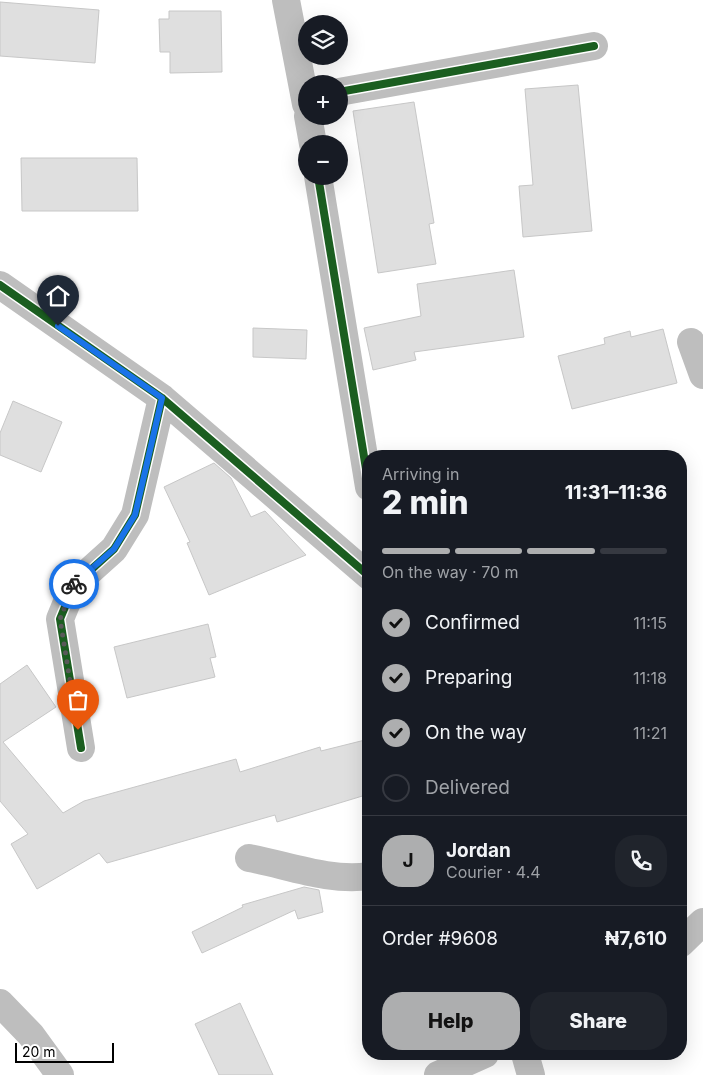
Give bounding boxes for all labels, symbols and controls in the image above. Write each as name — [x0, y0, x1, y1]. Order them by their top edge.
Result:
map controls — [298, 15, 348, 185]
button: layers — [298, 15, 348, 65]
button: + — [298, 75, 348, 125]
button: − — [298, 135, 348, 185]
pin — [37, 275, 79, 326]
icon: home — [44, 282, 72, 310]
text: Arriving in — [382, 464, 459, 484]
text: 11:31–11:36 — [565, 481, 667, 504]
text: 2 min — [382, 483, 468, 522]
courier — [49, 559, 99, 609]
text: On the way · 70 m — [382, 562, 519, 582]
icon: bike — [60, 570, 88, 598]
icon: check — [382, 609, 410, 637]
text: Confirmed — [425, 611, 520, 634]
text: 11:15 — [633, 613, 667, 633]
icon: check — [382, 664, 410, 692]
text: Preparing — [425, 666, 512, 689]
text: 11:18 — [633, 668, 667, 688]
pin — [57, 679, 99, 730]
icon: bag — [64, 686, 92, 714]
icon: check — [382, 719, 410, 747]
text: On the way — [425, 721, 527, 744]
text: 11:21 — [633, 723, 667, 743]
text: Delivered — [425, 776, 510, 799]
button: phone — [615, 835, 667, 887]
text: Jordan — [446, 839, 511, 862]
text: J — [402, 849, 414, 872]
text: Courier · 4.4 — [446, 862, 541, 882]
text: Order #9608 — [382, 927, 498, 950]
text: ₦7,610 — [605, 927, 667, 950]
button: Help — [382, 992, 520, 1050]
button: Share — [530, 992, 667, 1050]
scale bar — [15, 1040, 114, 1063]
text: 20 m — [22, 1043, 56, 1060]

